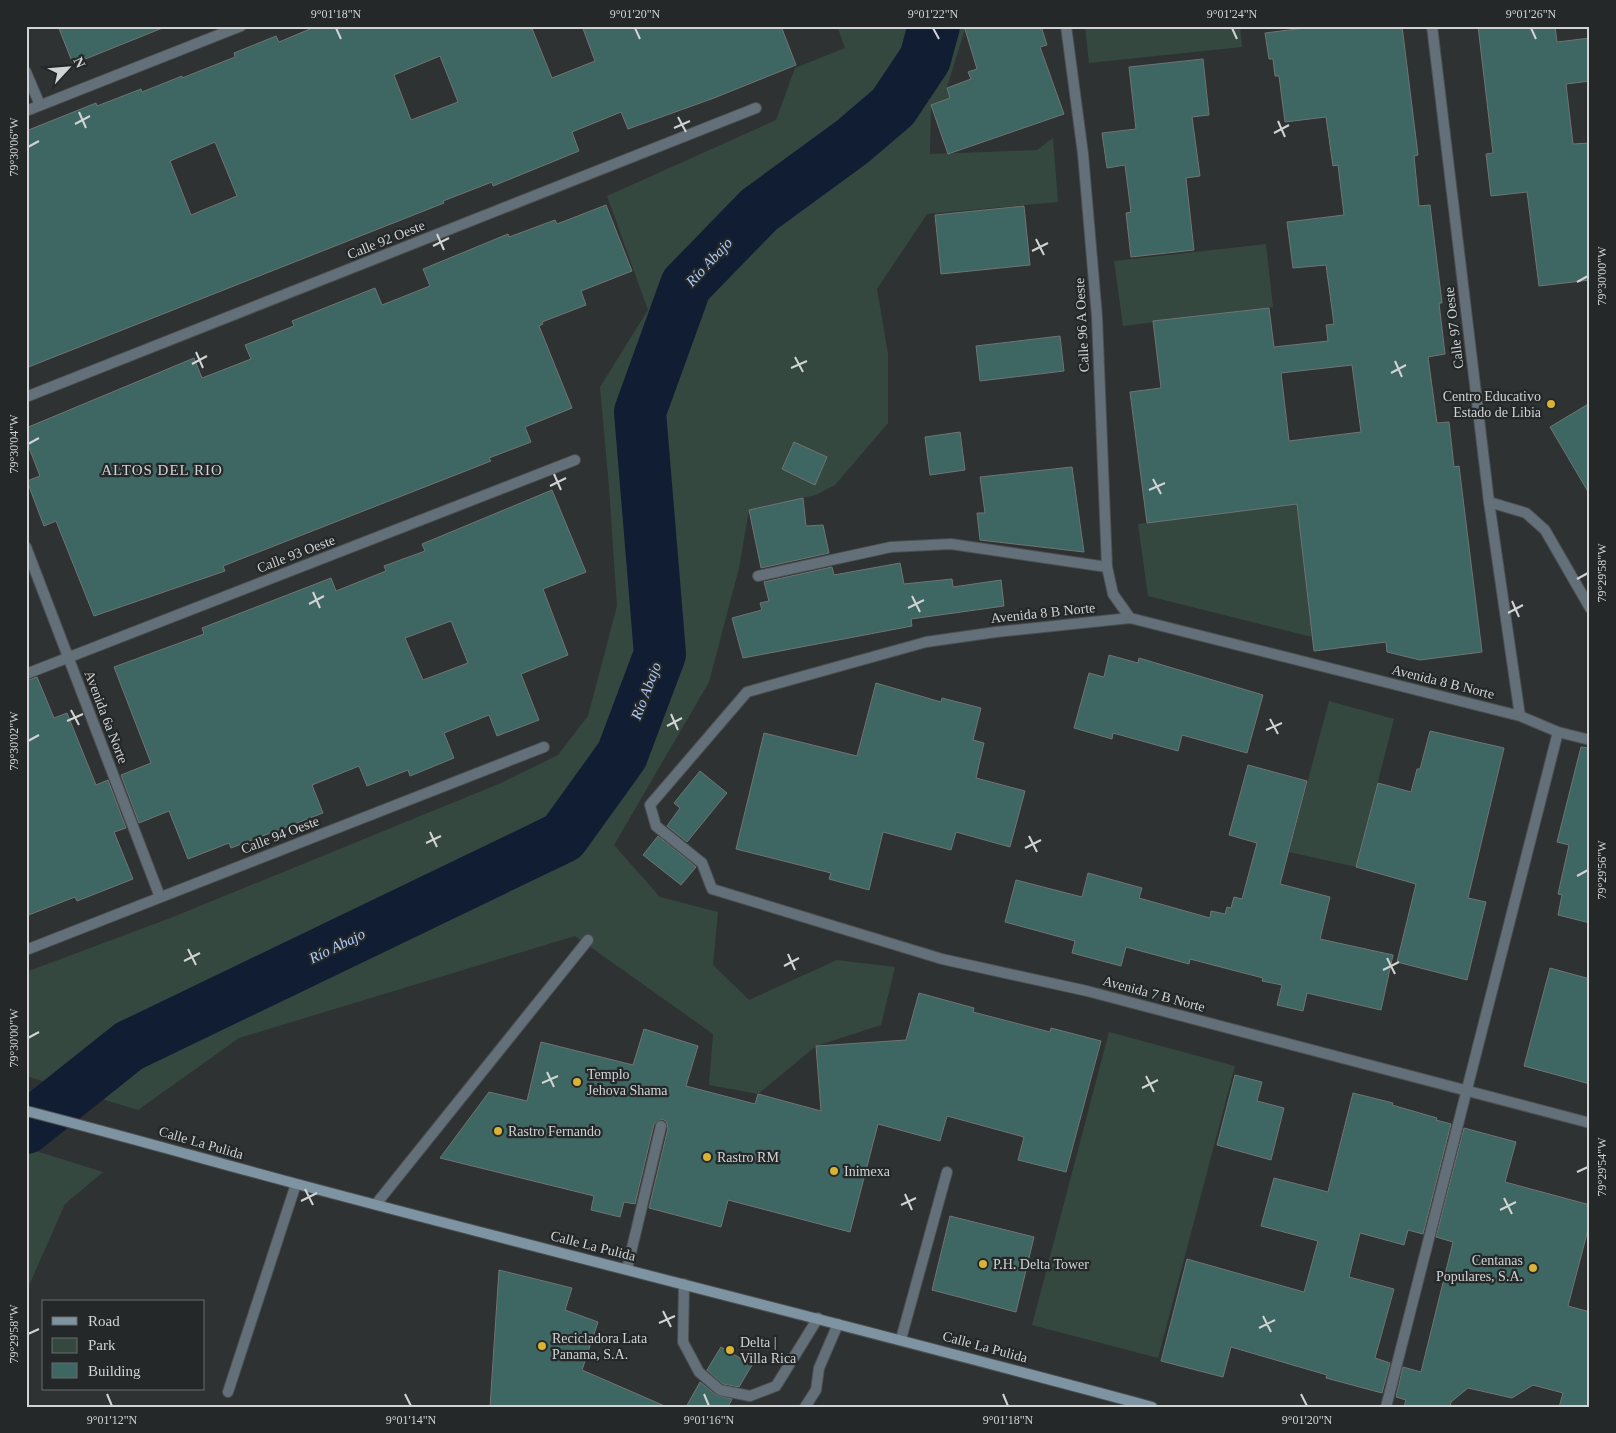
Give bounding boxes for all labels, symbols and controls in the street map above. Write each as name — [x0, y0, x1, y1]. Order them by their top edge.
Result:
text: 9°01'18"N — [311, 7, 362, 21]
text: 9°01'20"N — [610, 7, 661, 21]
text: 9°01'22"N — [908, 7, 959, 21]
text: 9°01'24"N — [1207, 7, 1258, 21]
text: 9°01'26"N — [1506, 7, 1557, 21]
north arrow — [42, 42, 92, 92]
text: N — [70, 55, 88, 70]
text: 79°30'06"W — [7, 117, 21, 177]
street label: Calle 92 Oeste — [345, 218, 427, 262]
water label: Río Abajo — [682, 234, 736, 290]
text: 79°30'00"W — [1595, 246, 1609, 306]
street label: Calle 96 A Oeste — [1072, 277, 1092, 373]
street label: Calle 97 Oeste — [1442, 286, 1466, 370]
place label: Centro Educativo Estado de Libia — [1443, 389, 1542, 420]
marker: Centro Educativo Estado de Libia — [1545, 398, 1557, 410]
text: 79°30'04"W — [7, 414, 21, 474]
district label: ALTOS DEL RIO — [101, 462, 223, 478]
street label: Calle 93 Oeste — [255, 532, 337, 576]
text: 79°29'58"W — [1595, 543, 1609, 603]
street label: Avenida 8 B Norte — [990, 600, 1096, 626]
water label: Río Abajo — [627, 660, 664, 723]
street label: Avenida 8 B Norte — [1390, 662, 1496, 702]
street label: Avenida 6a Norte — [81, 668, 131, 766]
text: 79°30'02"W — [7, 711, 21, 771]
street label: Calle 94 Oeste — [239, 813, 321, 857]
text: 79°29'56"W — [1595, 840, 1609, 900]
water label: Río Abajo — [306, 925, 368, 967]
street label: Avenida 7 B Norte — [1101, 973, 1207, 1015]
text: 79°30'00"W — [7, 1008, 21, 1068]
place label: Templo Jehova Shama — [587, 1067, 668, 1098]
marker: Templo Jehova Shama — [571, 1076, 583, 1088]
street label: Calle La Pulida — [157, 1124, 246, 1162]
place label: Rastro Fernando — [508, 1124, 601, 1139]
marker: Rastro Fernando — [492, 1125, 504, 1137]
text: 79°29'54"W — [1595, 1137, 1609, 1197]
place label: Rastro RM — [717, 1150, 779, 1165]
marker: Rastro RM — [701, 1151, 713, 1163]
place label: Inimexa — [844, 1164, 891, 1179]
marker: Inimexa — [828, 1165, 840, 1177]
street label: Calle La Pulida — [549, 1228, 638, 1264]
place label: Centanas Populares, S.A. — [1436, 1253, 1523, 1284]
place label: P.H. Delta Tower — [993, 1257, 1089, 1272]
marker: P.H. Delta Tower — [977, 1258, 989, 1270]
marker: Centanas Populares, S.A. — [1527, 1262, 1539, 1274]
legend — [42, 1300, 205, 1390]
text: 79°29'58"W — [7, 1304, 21, 1364]
text: Road — [88, 1313, 120, 1329]
street label: Calle La Pulida — [941, 1328, 1030, 1366]
place label: Recicladora Lata Panama, S.A. — [552, 1331, 648, 1362]
place label: Delta | Villa Rica — [740, 1335, 797, 1366]
text: Park — [88, 1337, 116, 1353]
marker: Recicladora Lata Panama, S.A. — [536, 1340, 548, 1352]
marker: Delta | Villa Rica — [724, 1344, 736, 1356]
text: Building — [88, 1363, 141, 1379]
text: 9°01'12"N — [87, 1413, 138, 1427]
text: 9°01'14"N — [386, 1413, 437, 1427]
text: 9°01'16"N — [684, 1413, 735, 1427]
text: 9°01'18"N — [983, 1413, 1034, 1427]
text: 9°01'20"N — [1282, 1413, 1333, 1427]

